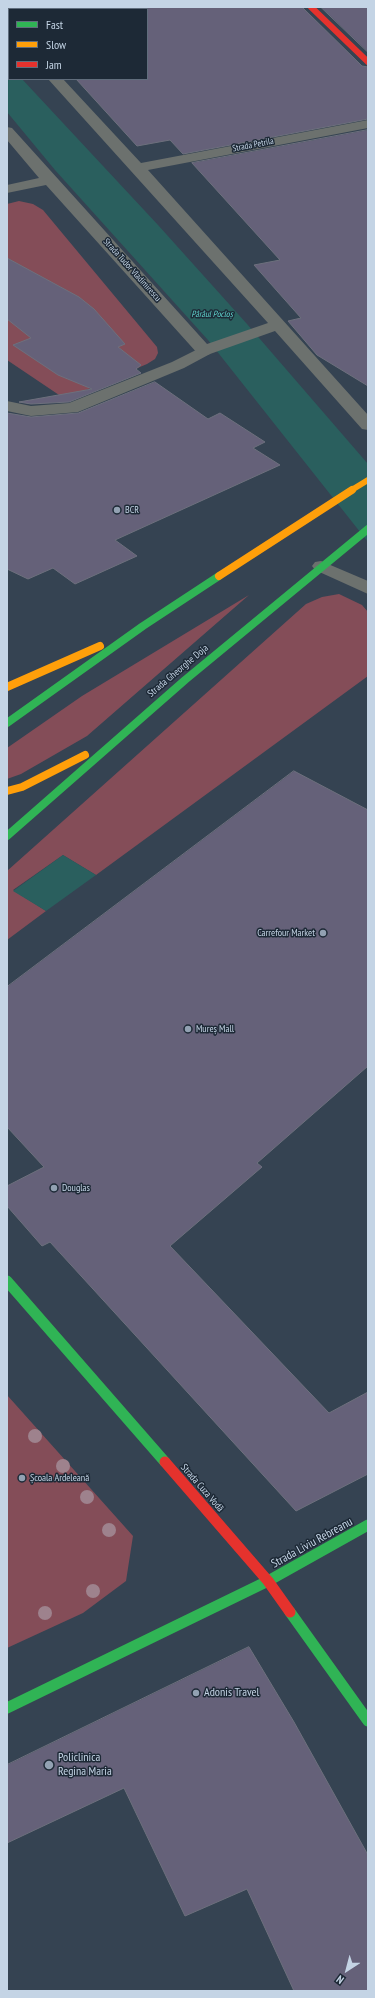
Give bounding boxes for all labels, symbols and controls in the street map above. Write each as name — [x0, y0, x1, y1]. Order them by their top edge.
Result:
legend — [8, 8, 148, 80]
text: Fast — [46, 17, 63, 32]
text: Slow — [46, 37, 66, 52]
text: Jam — [46, 57, 62, 72]
street label: Strada Petrila — [231, 136, 275, 154]
street label: Strada Tudor Vladimirescu — [101, 236, 163, 304]
water label: Pârâul Pocloș — [191, 309, 233, 319]
place label: BCR — [125, 504, 139, 516]
marker: BCR — [112, 505, 122, 515]
street label: Strada Gheorghe Doja — [145, 642, 211, 700]
place label: Carrefour Market — [257, 927, 315, 939]
marker: Carrefour Market — [318, 928, 328, 938]
place label: Mureș Mall — [196, 1023, 234, 1035]
marker: Mureș Mall — [183, 1024, 193, 1034]
place label: Douglas — [62, 1182, 90, 1194]
marker: Douglas — [49, 1183, 59, 1193]
street label: Strada Cuza Vodă — [178, 1462, 226, 1514]
place label: Școala Ardeleană — [30, 1472, 89, 1484]
marker: Școala Ardeleană — [17, 1473, 27, 1483]
street label: Strada Liviu Rebreanu — [269, 1515, 355, 1571]
place label: Adonis Travel — [204, 1686, 259, 1700]
marker: Adonis Travel — [191, 1688, 201, 1698]
place label: Policlinica Regina Maria — [58, 1751, 112, 1779]
marker: Policlinica Regina Maria — [43, 1759, 55, 1771]
north arrow — [327, 1950, 367, 1990]
text: N — [333, 1972, 346, 1987]

